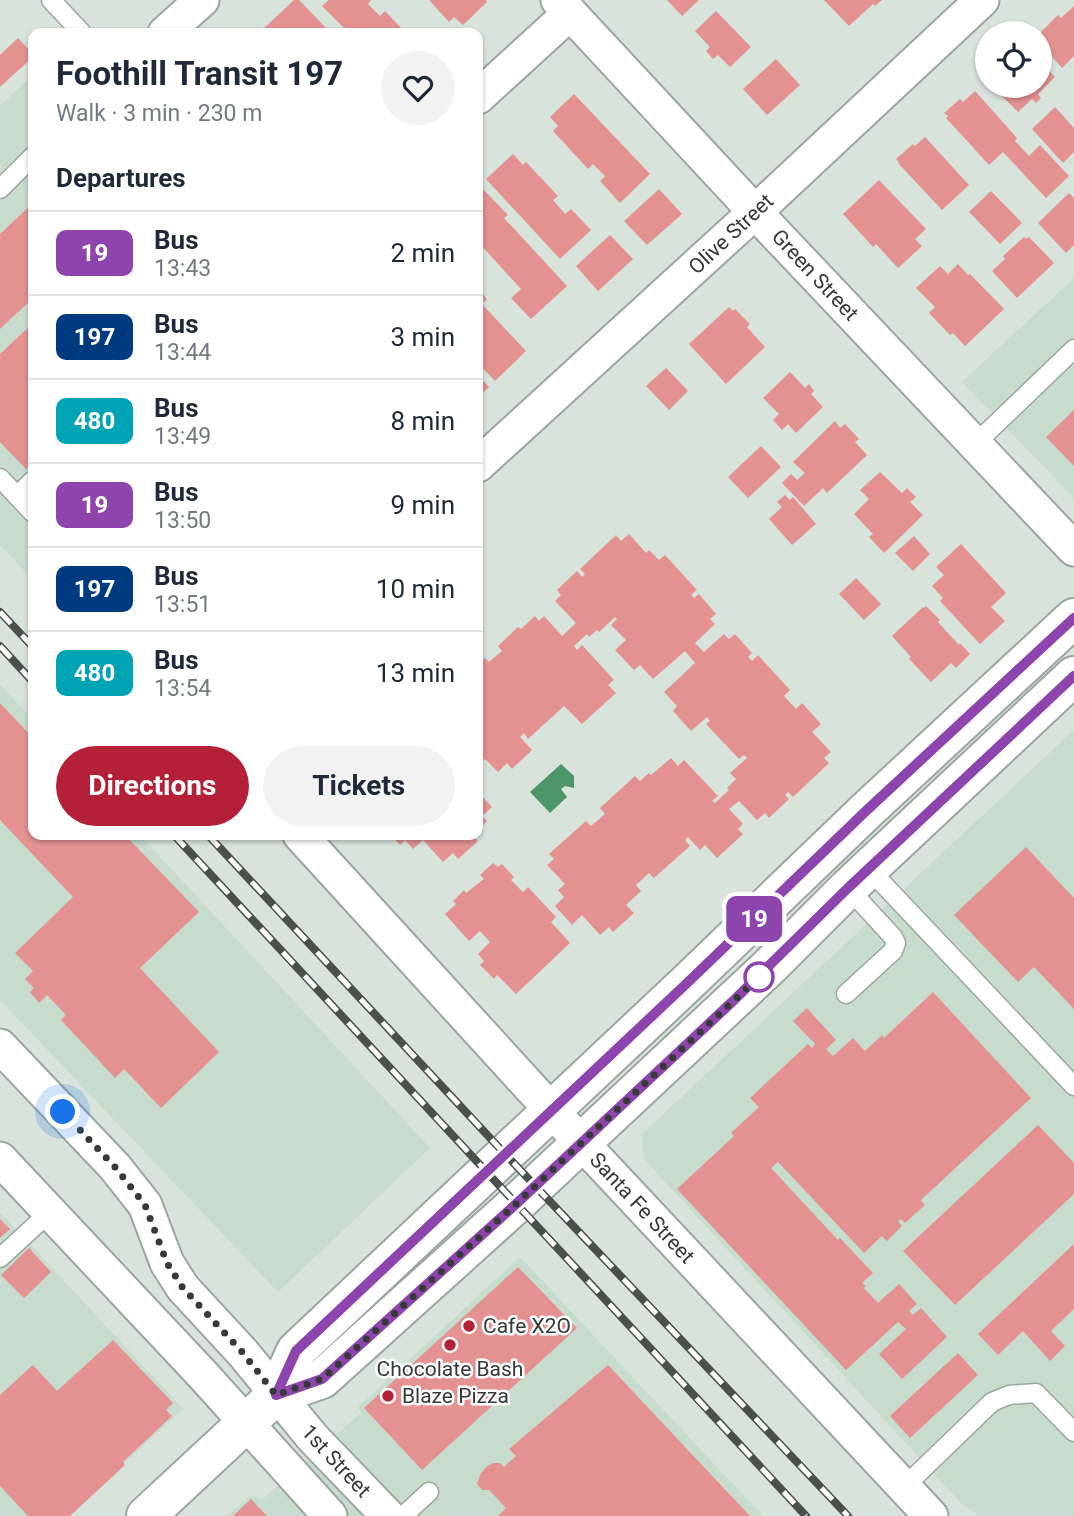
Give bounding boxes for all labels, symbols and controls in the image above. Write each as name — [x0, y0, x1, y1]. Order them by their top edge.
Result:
map controls — [975, 21, 1052, 98]
button: locate — [975, 21, 1052, 98]
button: heart — [381, 51, 455, 125]
text: Foothill Transit 197 — [56, 54, 343, 93]
text: Walk · 3 min · 230 m — [56, 100, 262, 127]
text: Departures — [56, 163, 186, 193]
street label: Olive Street — [684, 189, 778, 279]
text: Bus — [154, 225, 199, 255]
street label: Green Street — [767, 225, 863, 326]
text: 2 min — [390, 238, 455, 268]
text: 19 — [81, 239, 108, 267]
text: 13:43 — [154, 255, 211, 282]
text: Bus — [154, 309, 199, 339]
text: 3 min — [390, 322, 455, 352]
text: 197 — [74, 323, 115, 351]
text: 13:44 — [154, 339, 211, 366]
text: Bus — [154, 393, 199, 423]
text: 8 min — [390, 406, 455, 436]
text: 480 — [74, 407, 115, 435]
text: 13:49 — [154, 423, 211, 450]
text: Bus — [154, 477, 199, 507]
text: 9 min — [390, 490, 455, 520]
text: 19 — [81, 491, 108, 519]
text: 13:50 — [154, 507, 211, 534]
text: Bus — [154, 561, 199, 591]
text: 10 min — [376, 574, 455, 604]
text: 197 — [74, 575, 115, 603]
text: 13:51 — [154, 591, 211, 618]
text: Bus — [154, 645, 199, 675]
text: 13 min — [376, 658, 455, 688]
text: 480 — [74, 659, 115, 687]
text: 13:54 — [154, 675, 211, 702]
button: Directions — [56, 746, 249, 826]
button: Tickets — [263, 746, 455, 826]
line badge: 19 — [722, 896, 786, 942]
text: 19 — [740, 905, 768, 933]
unlabelled marker — [744, 962, 774, 992]
your location — [45, 1094, 80, 1129]
street label: Santa Fe Street — [585, 1148, 699, 1268]
place label: Cafe X2O — [483, 1314, 571, 1338]
marker: Cafe X2O — [461, 1318, 477, 1334]
marker: Chocolate Bash — [442, 1337, 458, 1353]
place label: Chocolate Bash — [377, 1357, 523, 1381]
place label: Blaze Pizza — [402, 1384, 509, 1408]
marker: Blaze Pizza — [380, 1388, 396, 1404]
street label: 1st Street — [296, 1420, 376, 1502]

